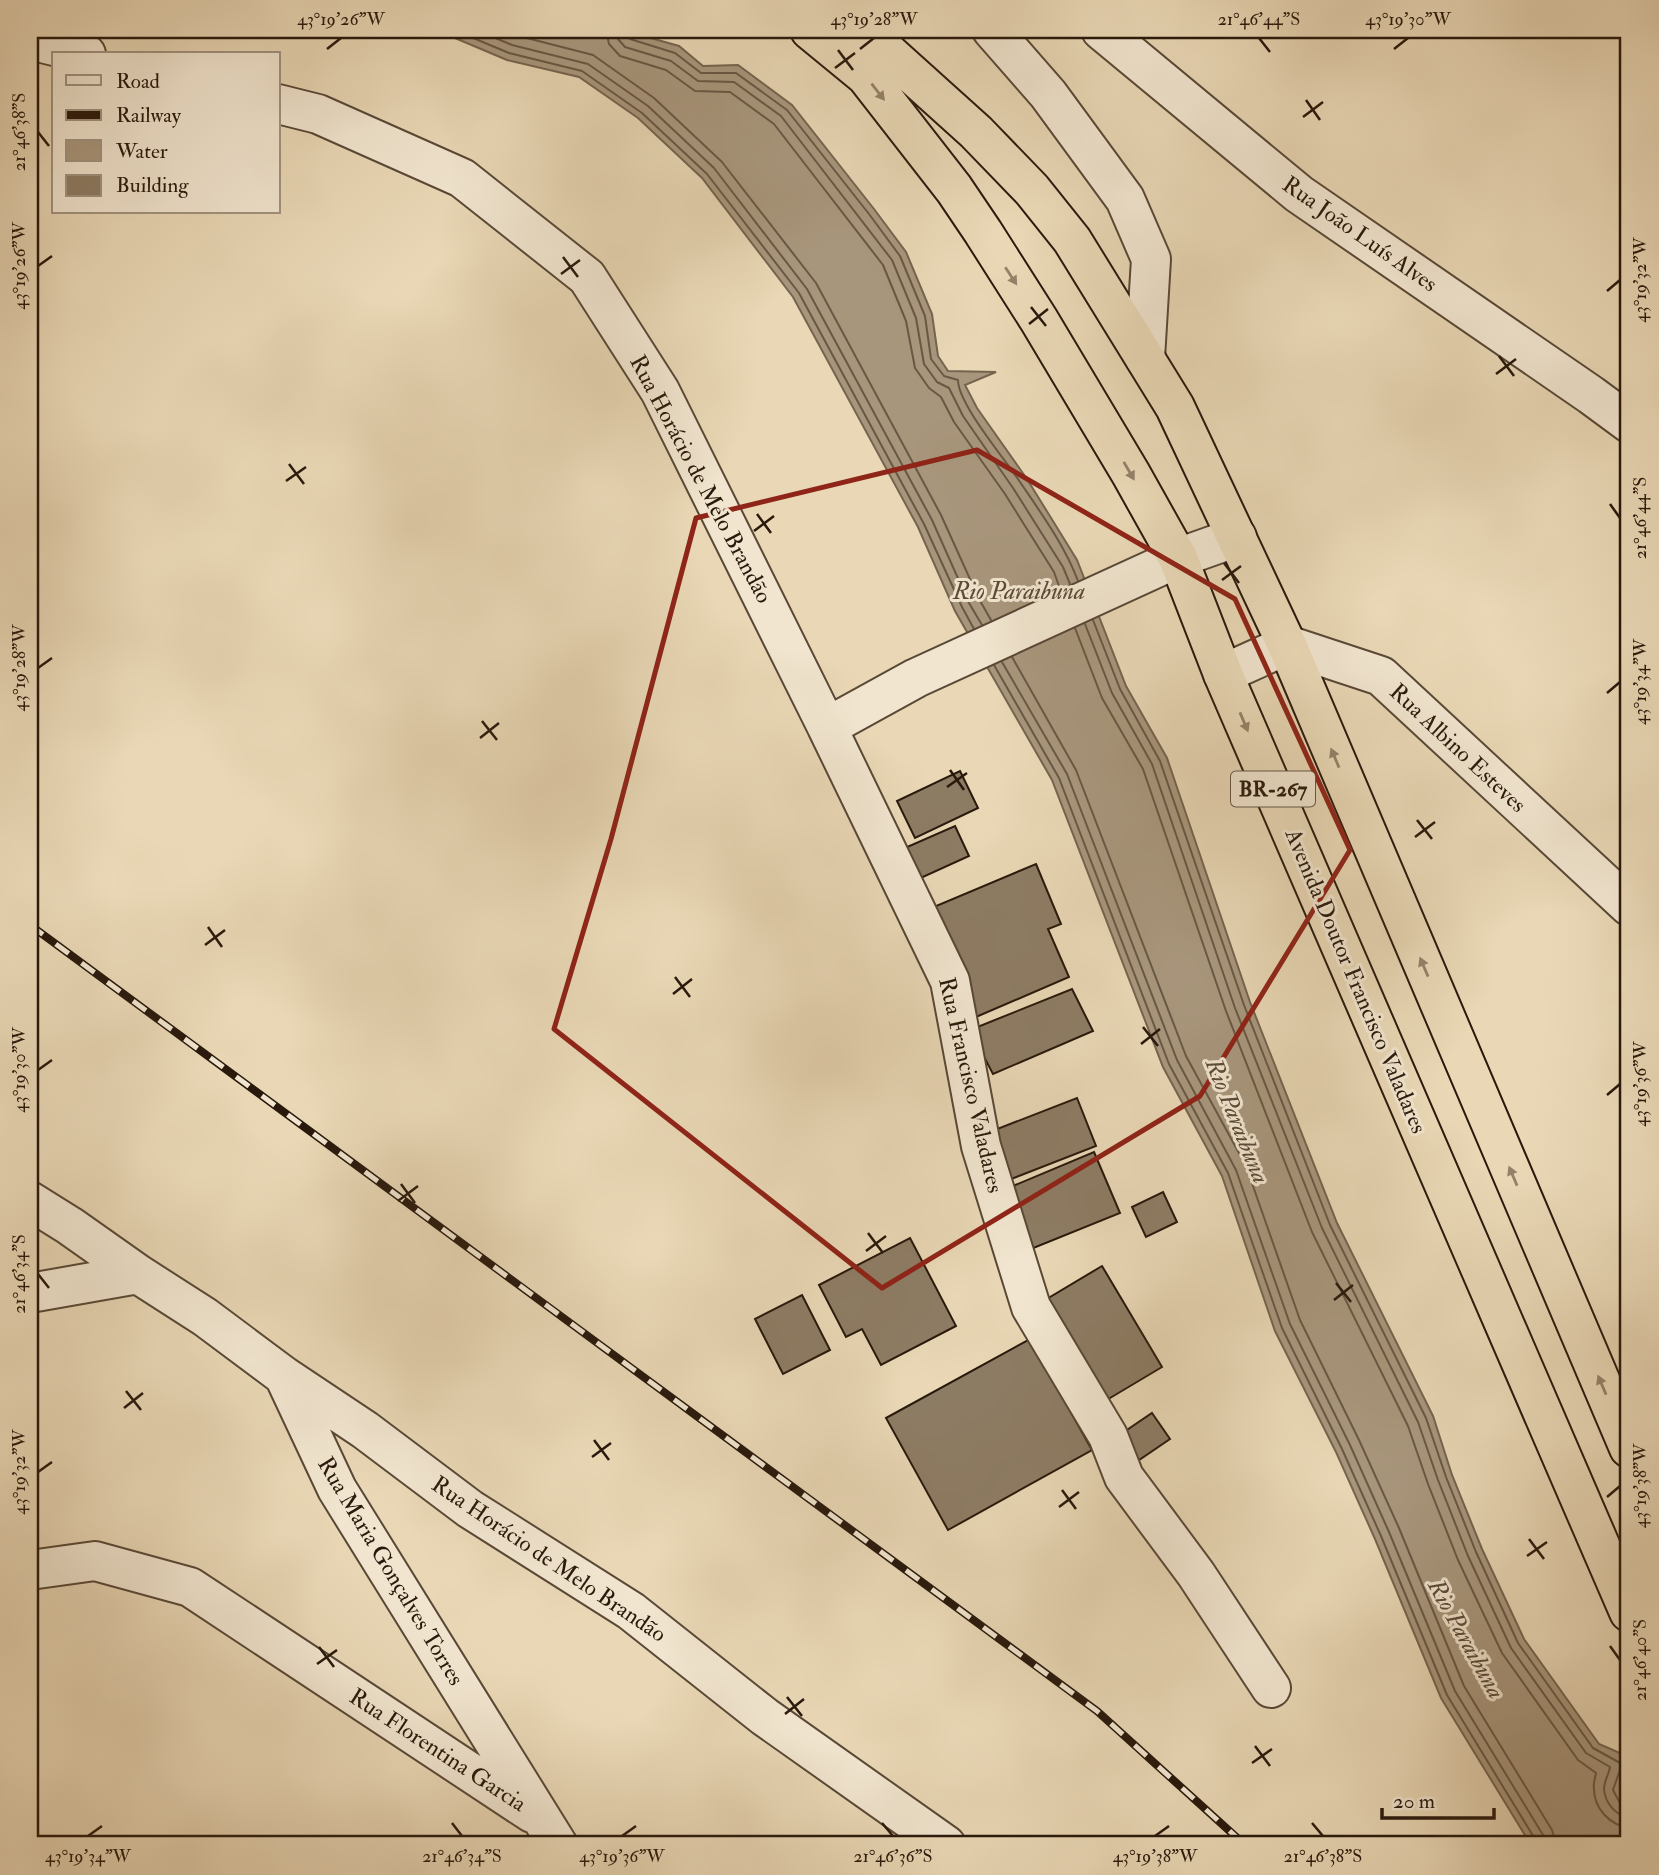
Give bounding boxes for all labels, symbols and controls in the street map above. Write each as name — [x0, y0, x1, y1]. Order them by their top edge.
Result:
text: 43°19'26"W — [297, 8, 385, 31]
text: 43°19'28"W — [831, 8, 918, 31]
text: 21°46'44"S — [1218, 8, 1300, 31]
text: 43°19'30"W — [1365, 8, 1451, 31]
legend — [52, 52, 280, 214]
text: Road — [116, 68, 161, 95]
one-way arrow — [870, 84, 885, 101]
text: 21°46'38"S — [8, 93, 31, 171]
text: Railway — [116, 102, 182, 129]
text: Water — [115, 138, 168, 165]
street label: Rua João Luís Alves — [1277, 170, 1443, 298]
text: Building — [116, 172, 189, 199]
text: 43°19'26"W — [8, 222, 31, 310]
text: 43°19'32"W — [1629, 237, 1652, 323]
one-way arrow — [1005, 267, 1018, 286]
street label: Rua Horácio de Melo Brandão — [623, 350, 779, 608]
one-way arrow — [1123, 461, 1135, 481]
text: 21°46'44"S — [1629, 477, 1652, 559]
water label: Rio Paraibuna — [952, 576, 1085, 607]
text: 43°19'28"W — [8, 624, 31, 711]
text: 43°19'34"W — [1629, 638, 1652, 725]
street label: Rua Albino Esteves — [1384, 677, 1533, 819]
one-way arrow — [1238, 712, 1250, 732]
one-way arrow — [1329, 747, 1340, 768]
road number: BR-267 — [1231, 772, 1315, 806]
street label: Avenida Doutor Francisco Valadares — [1278, 823, 1434, 1138]
one-way arrow — [1418, 957, 1430, 977]
street label: Rua Francisco Valadares — [932, 974, 1010, 1196]
text: 43°19'30"W — [8, 1027, 31, 1113]
text: 43°19'36"W — [1629, 1041, 1652, 1127]
water label: Rio Paraibuna — [1197, 1053, 1276, 1188]
one-way arrow — [1508, 1165, 1519, 1186]
text: 21°46'34"S — [8, 1234, 31, 1314]
one-way arrow — [1597, 1375, 1608, 1396]
text: 43°19'32"W — [8, 1429, 31, 1515]
text: 43°19'38"W — [1629, 1443, 1652, 1528]
street label: Rua Maria Gonçalves Torres — [311, 1451, 471, 1691]
street label: Rua Horácio de Melo Brandão — [426, 1470, 672, 1648]
water label: Rio Paraibuna — [1420, 1573, 1512, 1704]
text: 21°46'40"S — [1629, 1619, 1652, 1701]
street label: Rua Florentina Garcia — [344, 1682, 532, 1818]
scale bar — [1382, 1777, 1494, 1821]
text: 20 m — [1393, 1788, 1435, 1815]
text: 43°19'34"W — [45, 1845, 132, 1868]
text: 21°46'34"S — [422, 1845, 502, 1868]
text: 43°19'36"W — [579, 1845, 665, 1868]
text: 21°46'36"S — [853, 1845, 933, 1868]
text: 43°19'38"W — [1113, 1845, 1198, 1868]
text: 21°46'38"S — [1284, 1845, 1362, 1868]

